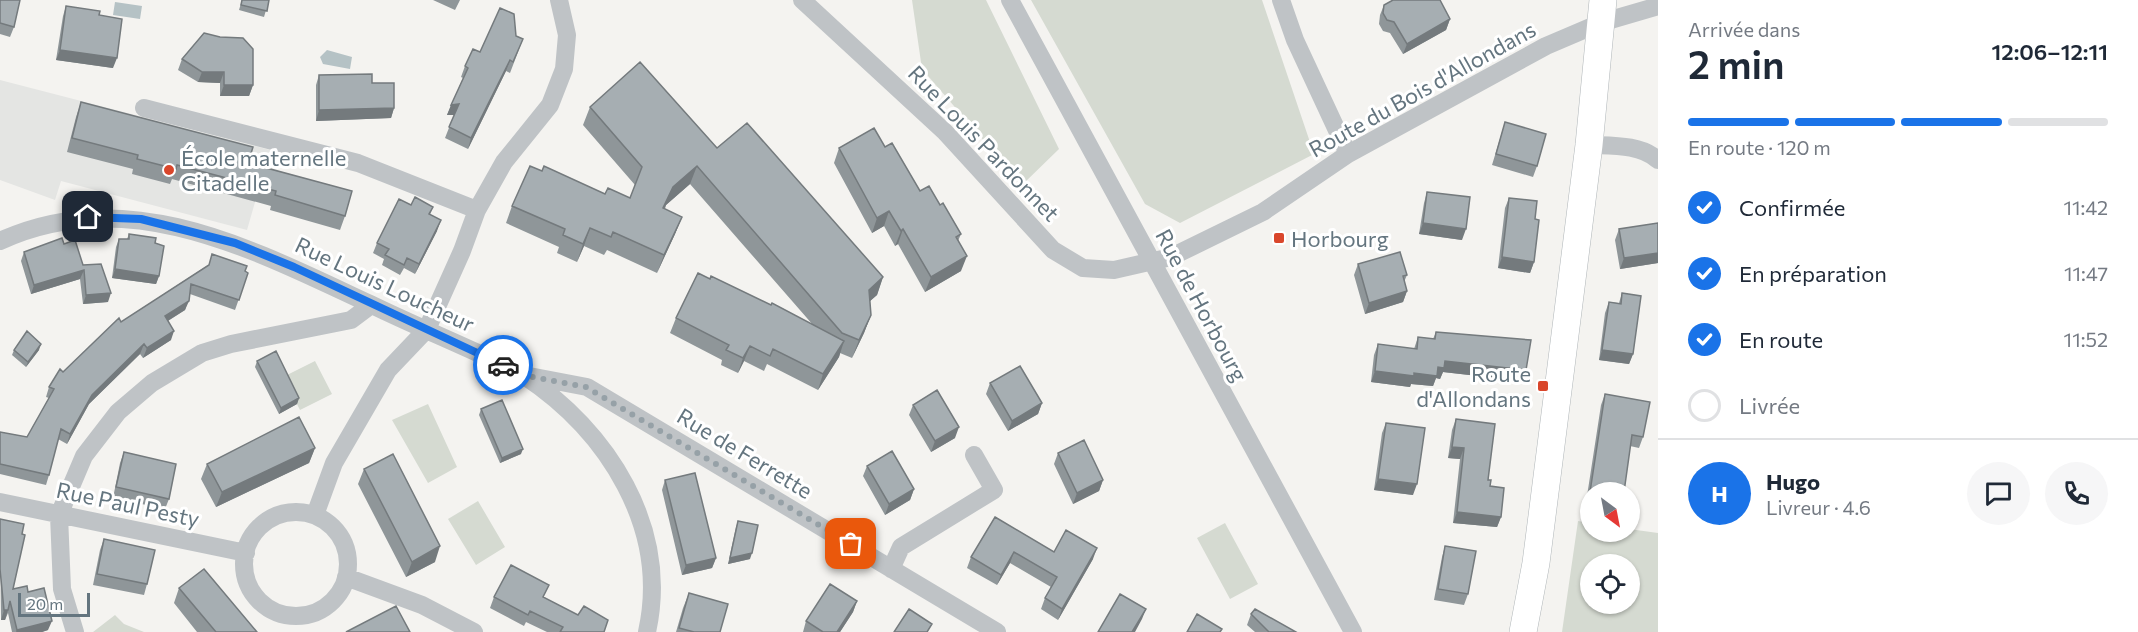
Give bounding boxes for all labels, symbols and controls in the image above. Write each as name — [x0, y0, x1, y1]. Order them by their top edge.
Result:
street label: Route du Bois d'Allondans — [1304, 15, 1540, 163]
text: Arrivée dans — [1688, 17, 1800, 41]
text: 12:06–12:11 — [1991, 38, 2108, 65]
text: 2 min — [1688, 39, 1785, 87]
street label: Rue Louis Pardonnet — [903, 60, 1065, 226]
text: En route · 120 m — [1688, 135, 1831, 159]
place label: École maternelle Citadelle — [181, 144, 346, 196]
marker: École maternelle Citadelle — [162, 163, 176, 177]
pin — [62, 191, 113, 242]
icon: check — [1688, 191, 1721, 224]
text: Confirmée — [1739, 194, 1845, 221]
text: 11:42 — [2063, 195, 2108, 219]
icon: home — [71, 200, 104, 233]
street label: Rue de Horbourg — [1150, 224, 1254, 386]
place label: Horbourg — [1291, 225, 1389, 252]
street label: Rue Louis Loucheur — [291, 231, 479, 337]
marker: Horbourg — [1272, 231, 1286, 245]
icon: check — [1688, 257, 1721, 290]
text: En préparation — [1739, 260, 1887, 287]
text: 11:47 — [2064, 261, 2108, 285]
icon: check — [1688, 323, 1721, 356]
text: En route — [1739, 326, 1823, 353]
text: 11:52 — [2064, 327, 2108, 351]
courier — [473, 335, 533, 395]
icon: car — [487, 349, 520, 382]
place label: Route d'Allondans — [1416, 360, 1531, 412]
marker: Route d'Allondans — [1536, 379, 1550, 393]
text: Livrée — [1739, 392, 1800, 419]
street label: Rue de Ferrette — [672, 402, 818, 504]
button: chat — [1967, 462, 2030, 525]
button: phone — [2045, 462, 2108, 525]
text: Hugo — [1766, 468, 1820, 495]
street label: Rue Paul Pesty — [54, 476, 202, 532]
text: H — [1711, 480, 1728, 507]
north arrow — [1580, 482, 1640, 542]
map controls — [1580, 482, 1640, 614]
text: Livreur · 4.6 — [1766, 495, 1871, 519]
pin — [825, 518, 876, 569]
icon: bag — [834, 527, 867, 560]
button: locate — [1580, 554, 1640, 614]
scale bar — [18, 590, 90, 618]
text: 20 m — [27, 594, 63, 613]

